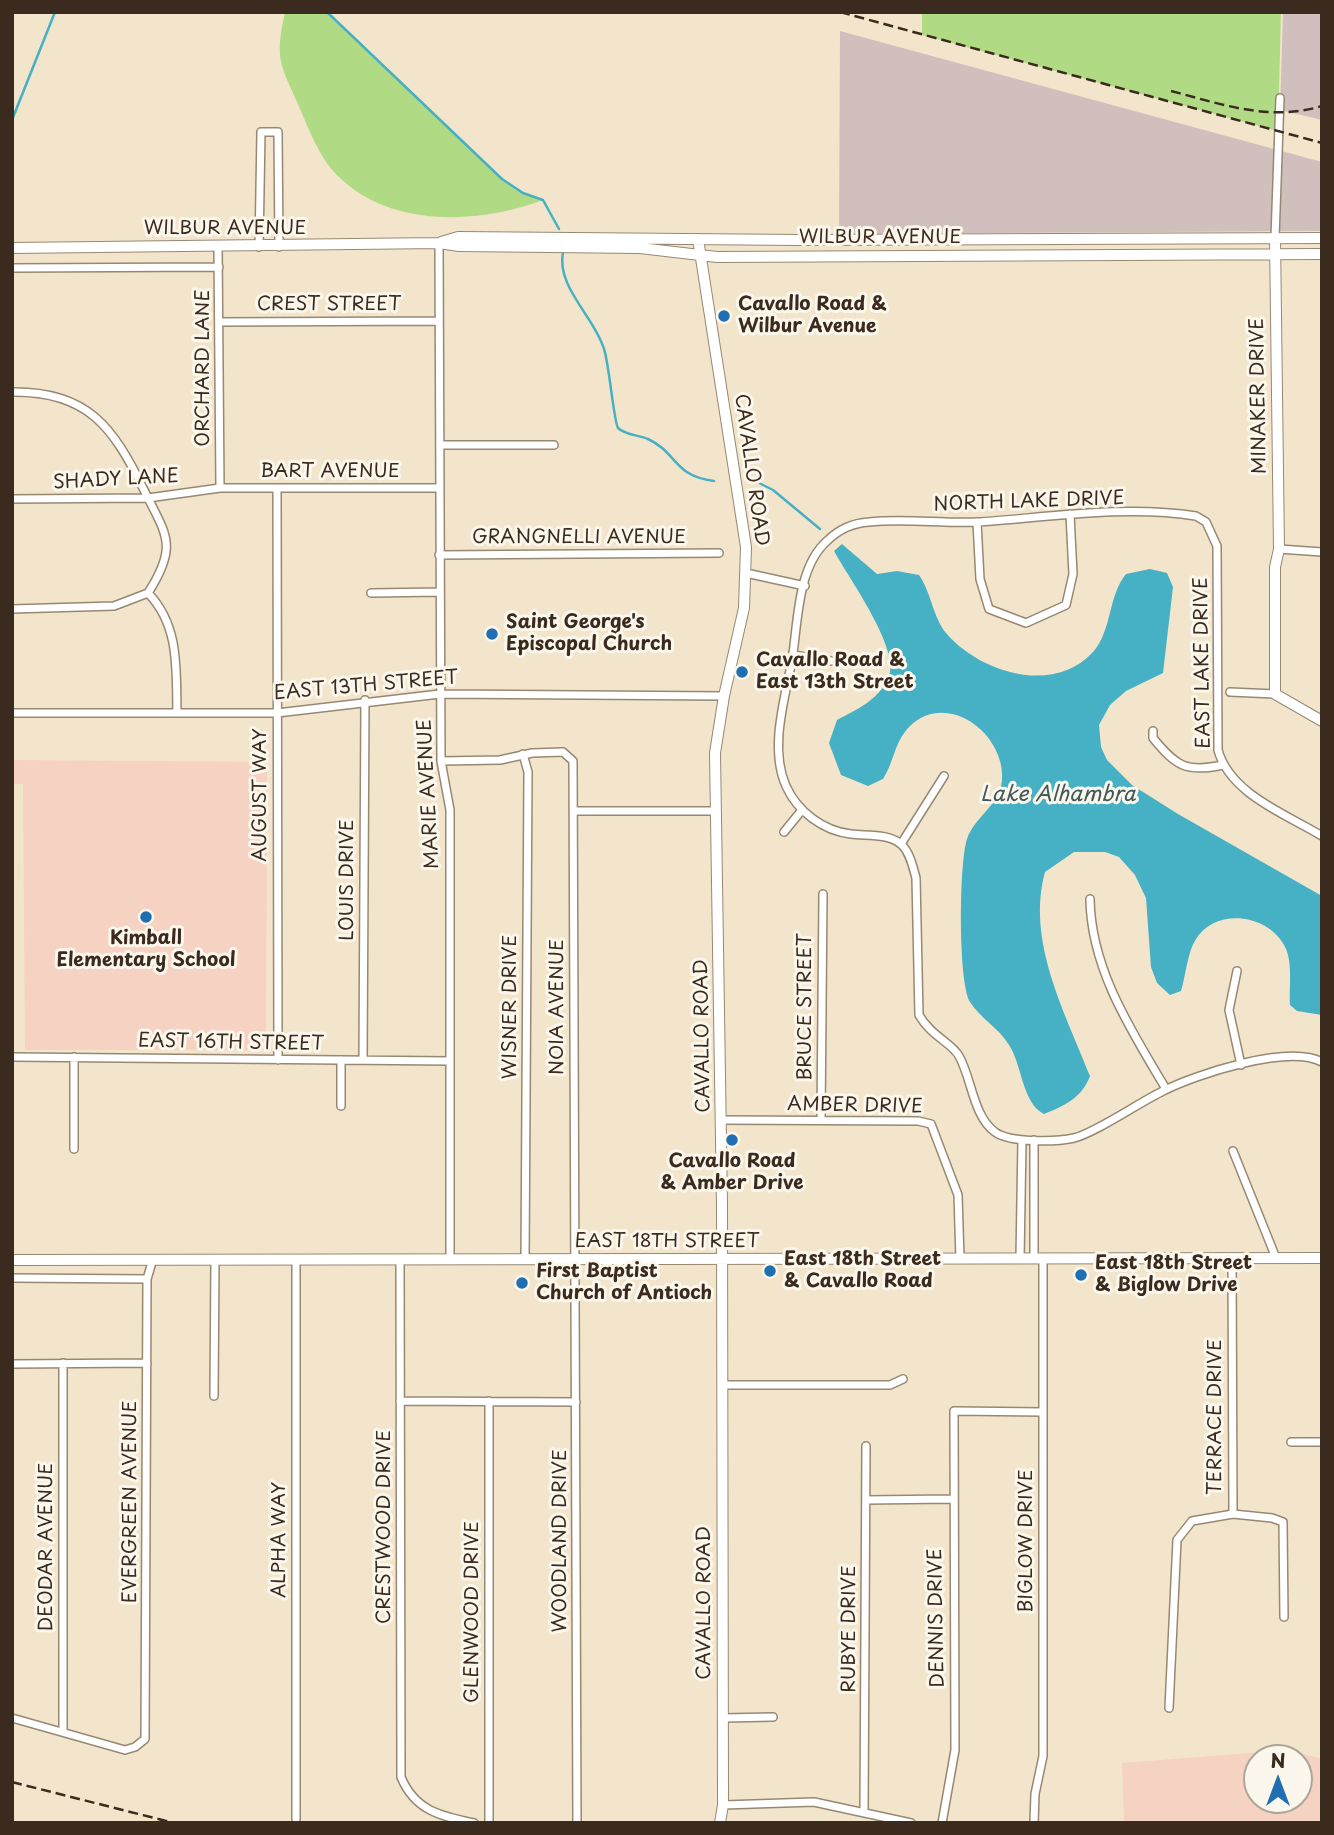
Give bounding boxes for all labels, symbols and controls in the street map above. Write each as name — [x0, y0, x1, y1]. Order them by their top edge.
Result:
street label: WILBUR AVENUE — [144, 218, 306, 240]
street label: WILBUR AVENUE — [799, 227, 961, 249]
street label: ORCHARD LANE — [193, 289, 215, 447]
street label: CREST STREET — [257, 294, 401, 316]
place label: Cavallo Road & Wilbur Avenue — [738, 294, 887, 338]
marker: Cavallo Road & Wilbur Avenue — [716, 308, 732, 324]
street label: MINAKER DRIVE — [1246, 318, 1272, 474]
street label: CAVALLO ROAD — [729, 392, 773, 548]
street label: BART AVENUE — [260, 461, 400, 483]
street label: SHADY LANE — [53, 465, 179, 495]
street label: NORTH LAKE DRIVE — [933, 487, 1125, 517]
street label: GRANGNELLI AVENUE — [472, 527, 686, 549]
street label: EAST LAKE DRIVE — [1190, 577, 1216, 749]
place label: Saint George's Episcopal Church — [506, 612, 672, 656]
marker: Saint George's Episcopal Church — [484, 626, 500, 642]
place label: Cavallo Road & East 13th Street — [756, 650, 914, 694]
marker: Cavallo Road & East 13th Street — [734, 664, 750, 680]
street label: EAST 13TH STREET — [273, 667, 459, 705]
street label: MARIE AVENUE — [414, 718, 444, 870]
street label: AUGUST WAY — [250, 728, 272, 862]
water label: Lake Alhambra — [980, 782, 1136, 808]
street label: LOUIS DRIVE — [337, 819, 359, 941]
marker: Kimball Elementary School — [138, 909, 154, 925]
place label: Kimball Elementary School — [57, 928, 235, 972]
street label: BRUCE STREET — [795, 933, 817, 1081]
street label: WISNER DRIVE — [500, 935, 522, 1079]
street label: NOIA AVENUE — [547, 939, 569, 1075]
street label: CAVALLO ROAD — [690, 959, 716, 1113]
street label: EAST 16TH STREET — [138, 1030, 324, 1056]
street label: AMBER DRIVE — [787, 1093, 923, 1119]
marker: Cavallo Road & Amber Drive — [724, 1132, 740, 1148]
place label: Cavallo Road & Amber Drive — [660, 1151, 804, 1195]
street label: EAST 18TH STREET — [575, 1231, 759, 1253]
place label: East 18th Street & Cavallo Road — [784, 1249, 941, 1293]
place label: East 18th Street & Biglow Drive — [1095, 1253, 1252, 1297]
place label: First Baptist Church of Antioch — [536, 1261, 712, 1305]
marker: East 18th Street & Cavallo Road — [762, 1263, 778, 1279]
marker: East 18th Street & Biglow Drive — [1073, 1267, 1089, 1283]
marker: First Baptist Church of Antioch — [514, 1275, 530, 1291]
street label: TERRACE DRIVE — [1205, 1339, 1227, 1495]
street label: EVERGREEN AVENUE — [120, 1401, 142, 1603]
street label: CRESTWOOD DRIVE — [374, 1430, 396, 1624]
street label: WOODLAND DRIVE — [550, 1449, 572, 1633]
street label: DEODAR AVENUE — [36, 1463, 58, 1631]
street label: BIGLOW DRIVE — [1016, 1469, 1038, 1613]
street label: ALPHA WAY — [269, 1482, 291, 1598]
street label: GLENWOOD DRIVE — [462, 1521, 484, 1703]
street label: CAVALLO ROAD — [694, 1526, 716, 1680]
street label: DENNIS DRIVE — [924, 1548, 950, 1688]
street label: RUBYE DRIVE — [839, 1565, 861, 1693]
north arrow — [1243, 1744, 1313, 1814]
text: N — [1270, 1746, 1286, 1774]

